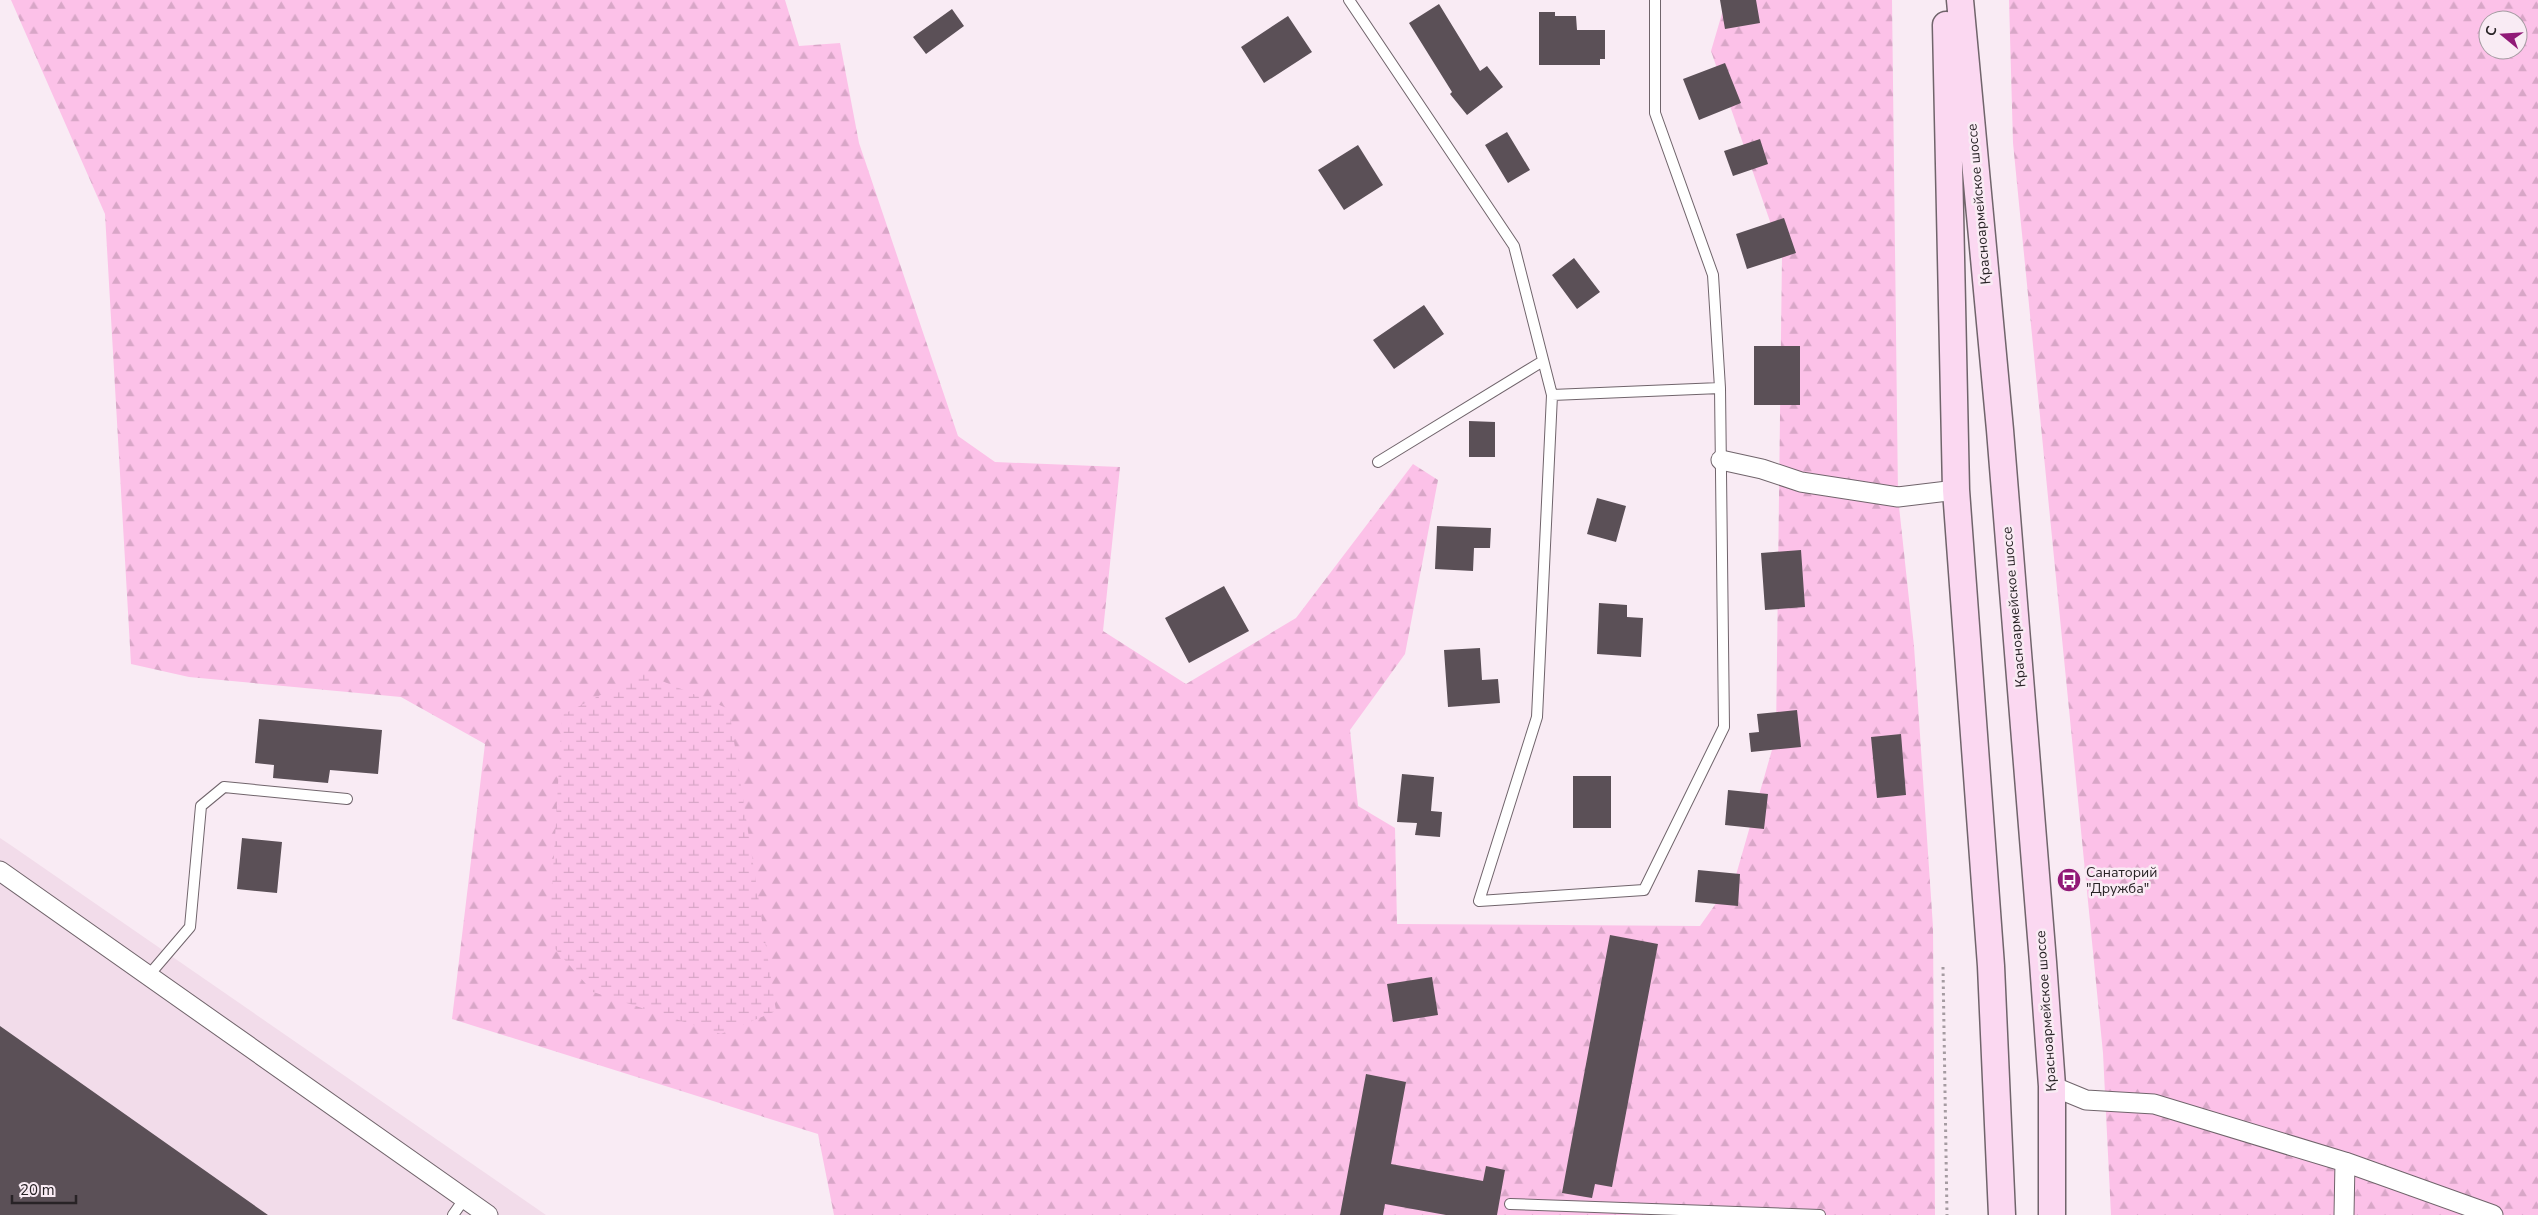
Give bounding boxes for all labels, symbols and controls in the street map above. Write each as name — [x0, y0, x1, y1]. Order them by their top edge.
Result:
north arrow — [2478, 10, 2528, 60]
text: С — [2481, 23, 2502, 39]
street label: Красноармейское шоссе — [1962, 123, 1996, 285]
street label: Красноармейское шоссе — [1997, 526, 2031, 688]
place label: Санаторий "Дружба" — [2086, 863, 2157, 898]
bus stop icon: Санаторий "Дружба" — [2056, 867, 2082, 893]
street label: Красноармейское шоссе — [2031, 930, 2061, 1092]
scale bar — [12, 1172, 76, 1204]
text: 20 m — [20, 1180, 55, 1200]

